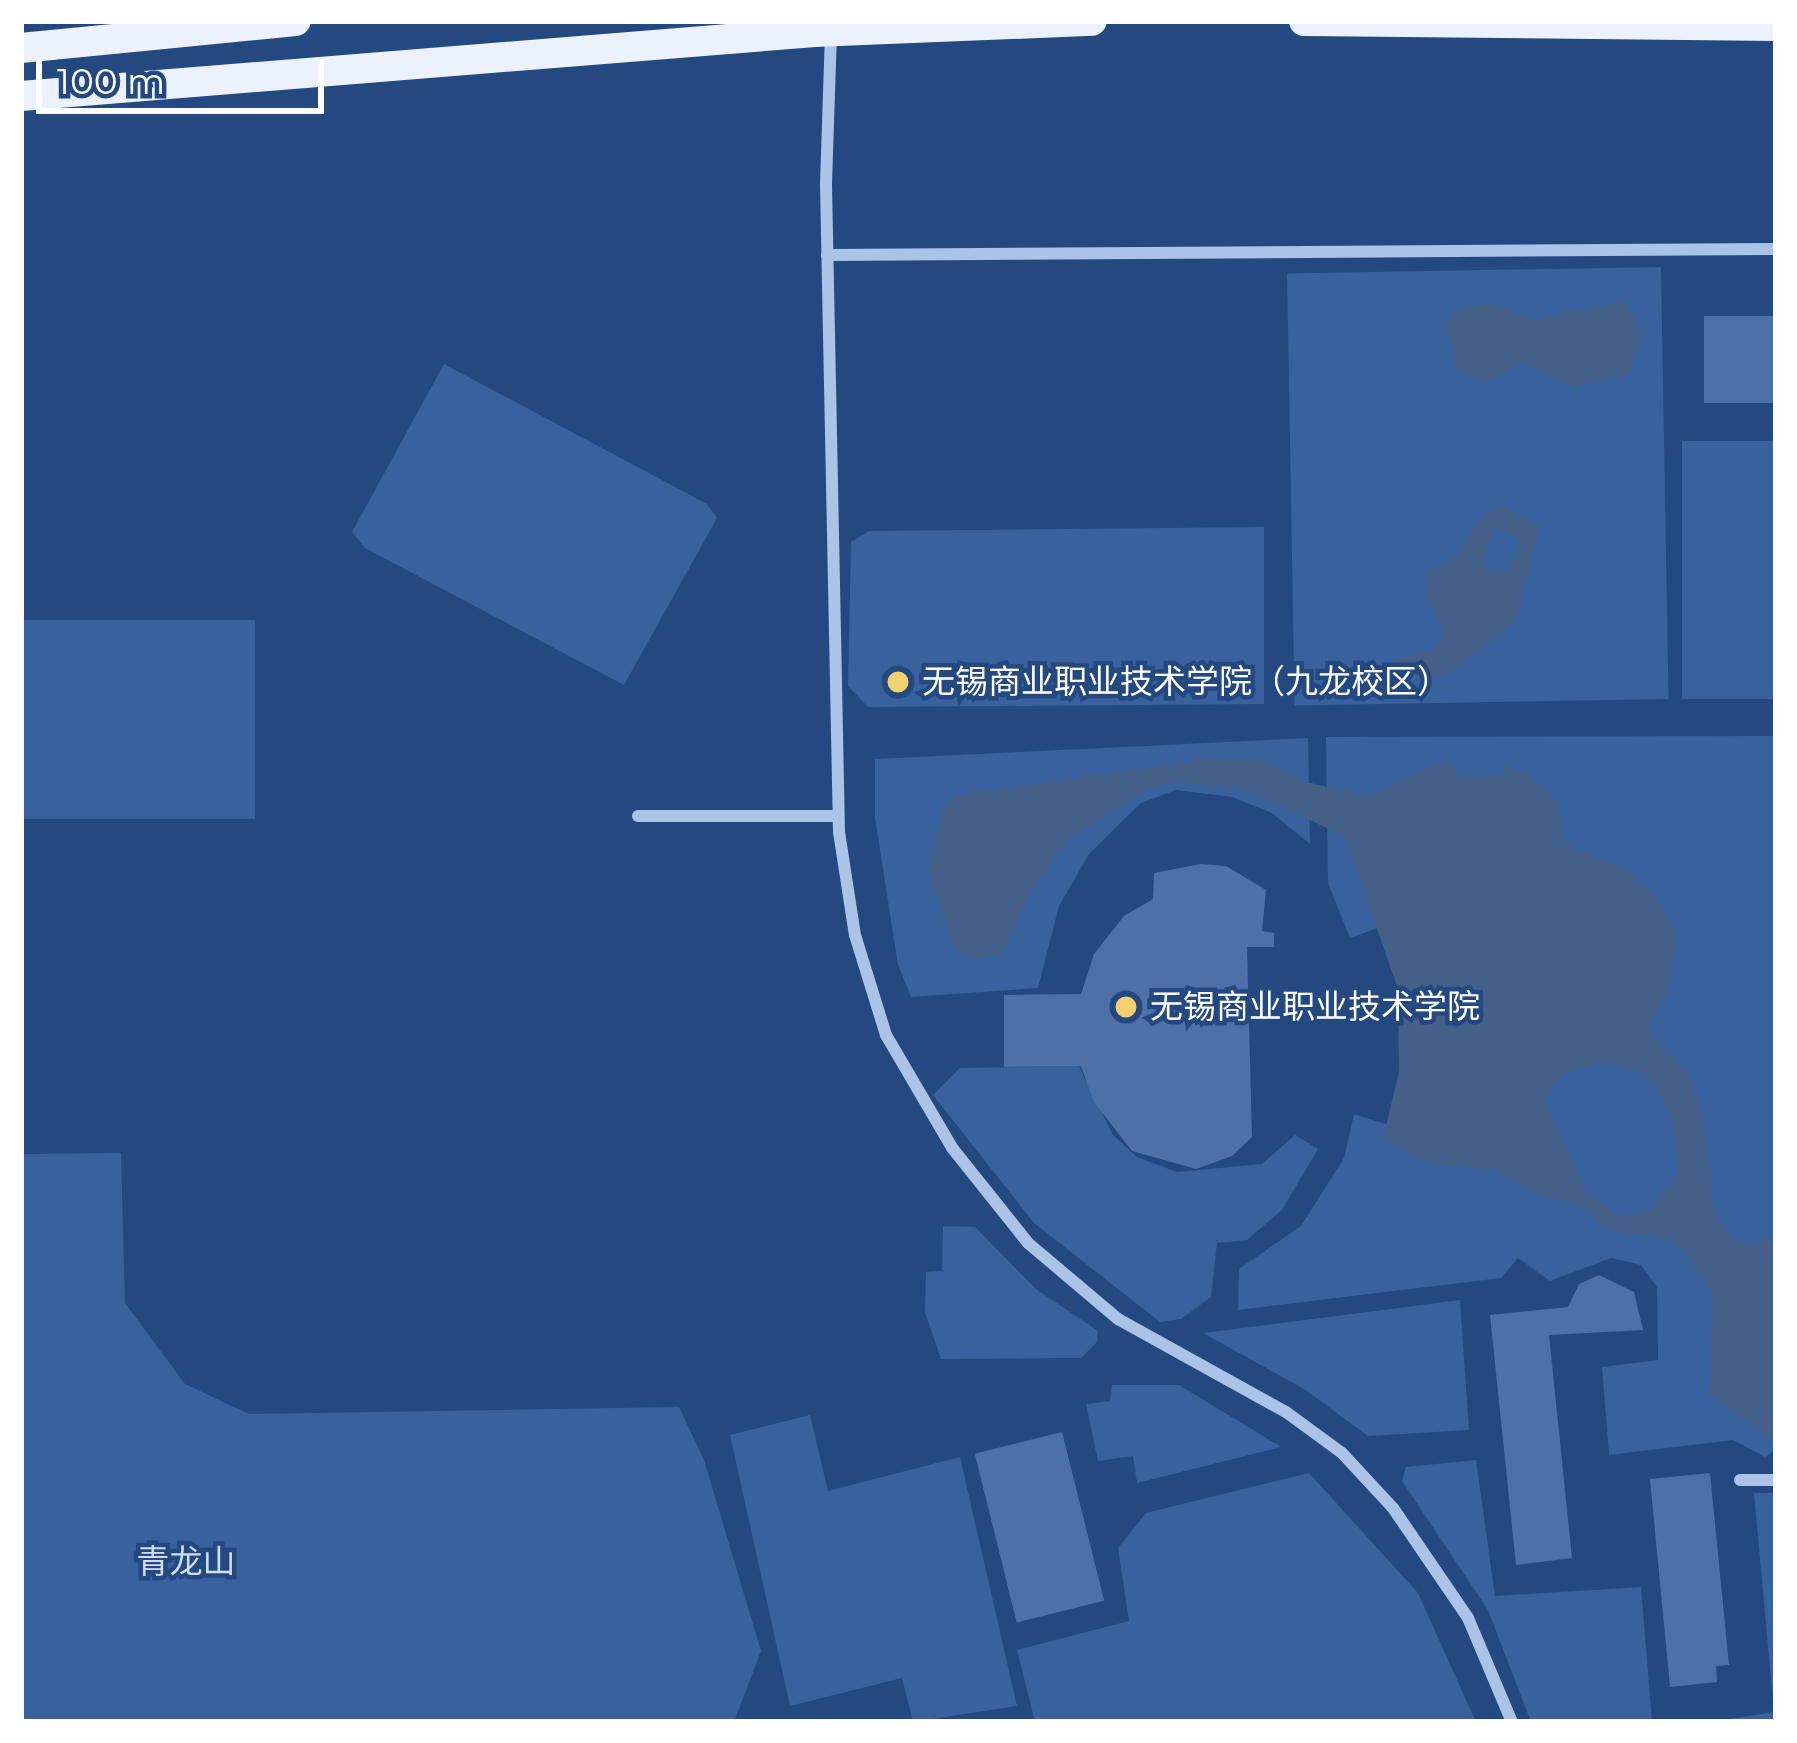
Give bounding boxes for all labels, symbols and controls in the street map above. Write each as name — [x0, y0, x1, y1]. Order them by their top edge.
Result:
scale bar — [42, 36, 330, 110]
text: 100 m — [57, 59, 165, 103]
place label: 无锡商业职业技术学院（九龙校区） — [922, 662, 1450, 702]
marker: 无锡商业职业技术学院（九龙校区） — [885, 669, 911, 695]
place label: 无锡商业职业技术学院 — [1150, 987, 1480, 1027]
marker: 无锡商业职业技术学院 — [1113, 994, 1139, 1020]
park label: 青龙山 — [137, 1542, 235, 1582]

